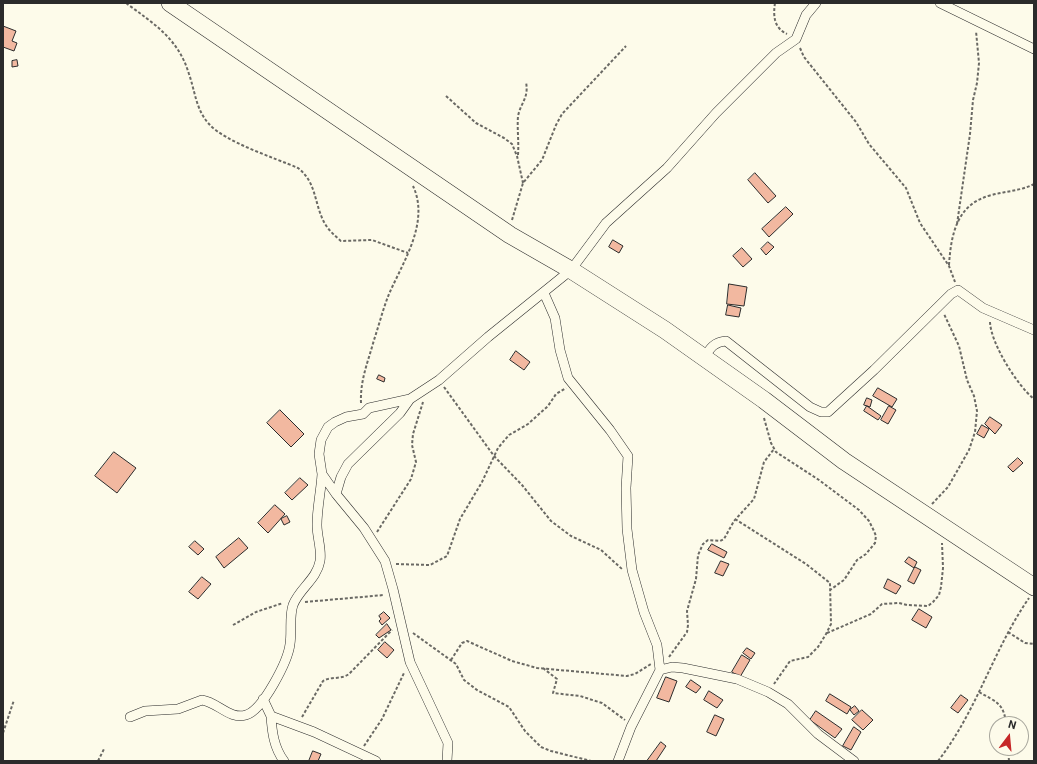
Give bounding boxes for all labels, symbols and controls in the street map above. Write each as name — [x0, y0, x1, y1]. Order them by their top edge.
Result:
north arrow — [989, 716, 1029, 756]
text: N — [1007, 718, 1018, 732]

